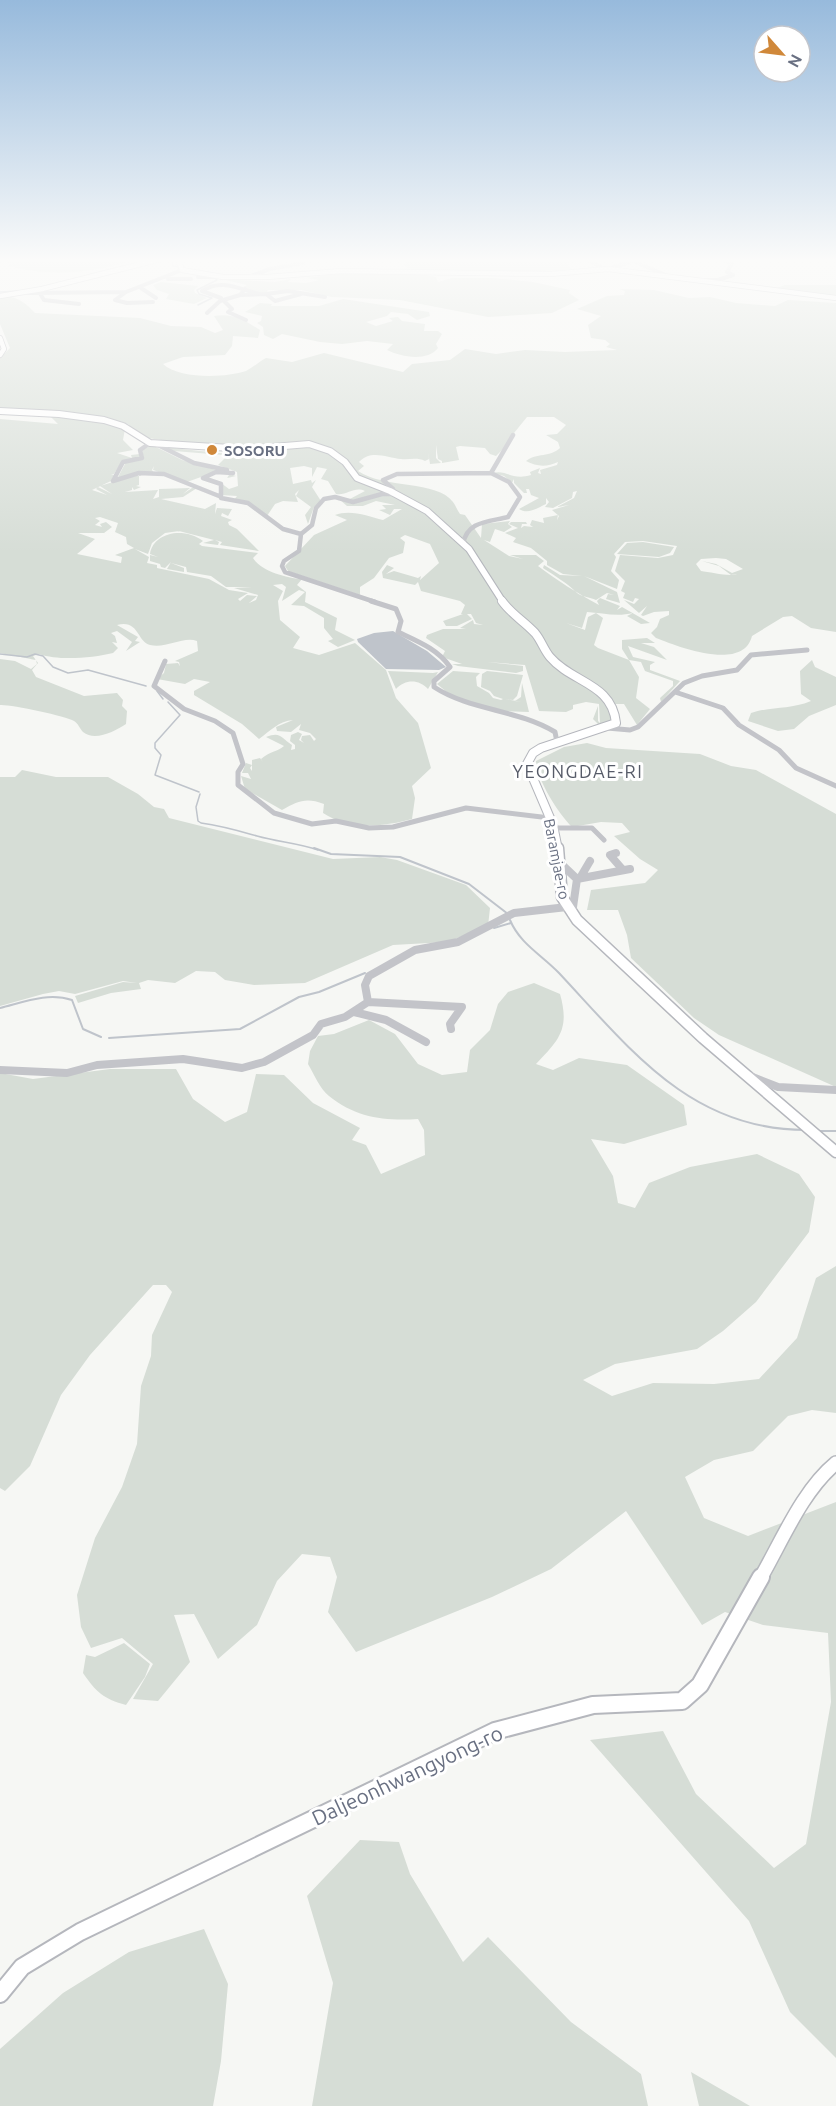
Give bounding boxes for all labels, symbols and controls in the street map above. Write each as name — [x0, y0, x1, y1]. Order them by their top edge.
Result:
north arrow — [752, 24, 812, 84]
text: N — [784, 52, 806, 71]
place label: SOSORU — [224, 442, 285, 459]
marker: SOSORU — [205, 443, 219, 457]
district label: YEONGDAE-RI — [513, 761, 643, 781]
street label: Baramjae-ro — [541, 817, 573, 901]
street label: Daljeonhwangyong-ro — [308, 1720, 506, 1830]

